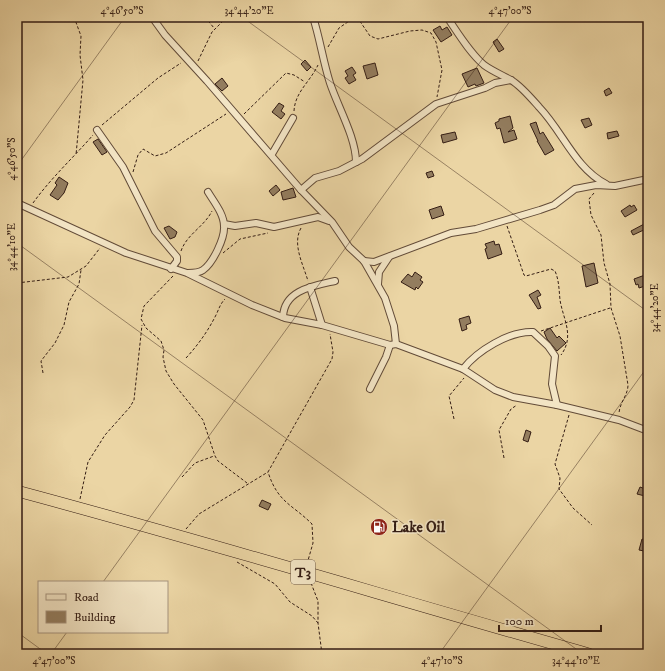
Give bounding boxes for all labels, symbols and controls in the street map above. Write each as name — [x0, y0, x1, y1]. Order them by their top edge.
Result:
text: 4°46'50"S — [100, 5, 144, 17]
text: 34°44'20"E — [224, 5, 274, 17]
text: 4°47'00"S — [488, 5, 532, 17]
text: 4°46'50"S — [6, 137, 18, 181]
text: 34°44'10"E — [6, 223, 18, 271]
text: 34°44'20"E — [649, 283, 661, 333]
fuel station icon: Lake Oil — [369, 517, 389, 537]
place label: Lake Oil — [392, 518, 445, 537]
road number: T3 — [291, 560, 315, 584]
legend — [38, 581, 168, 633]
text: Road — [74, 590, 99, 605]
scale bar — [499, 607, 601, 633]
text: Building — [74, 610, 115, 625]
text: 100 m — [505, 614, 534, 629]
text: 4°47'00"S — [32, 655, 76, 667]
text: 4°47'10"S — [421, 655, 463, 667]
text: 34°44'10"E — [552, 655, 600, 667]

